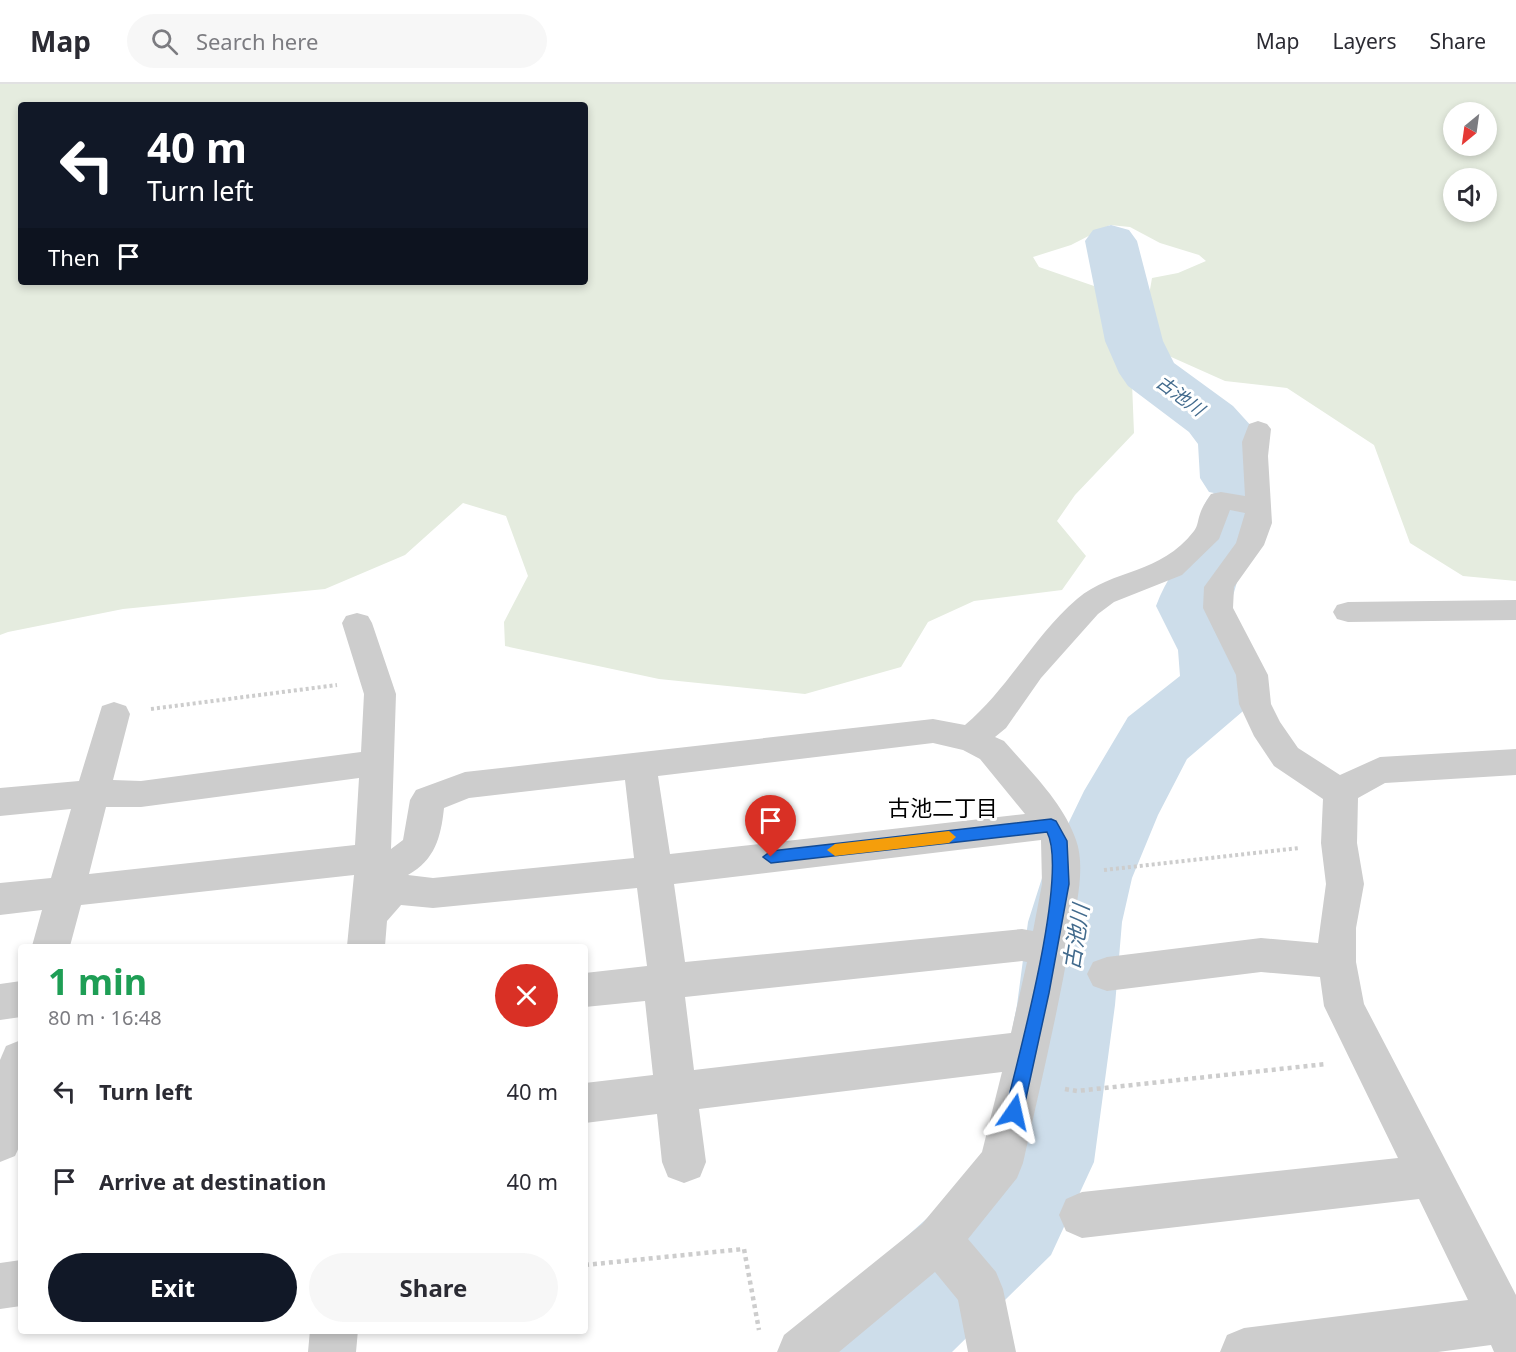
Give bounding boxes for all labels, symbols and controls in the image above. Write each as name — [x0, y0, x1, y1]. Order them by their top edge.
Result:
search box — [127, 14, 547, 68]
text: Map — [30, 22, 91, 60]
icon: search — [148, 25, 181, 58]
text: Search here — [196, 26, 318, 56]
text: Map — [1256, 27, 1300, 55]
text: Layers — [1333, 27, 1397, 55]
text: Share — [1430, 27, 1486, 55]
north arrow — [1443, 102, 1497, 156]
map controls — [1443, 102, 1497, 222]
text: 40 m — [147, 118, 247, 175]
icon: left — [48, 126, 126, 204]
button: sound — [1443, 168, 1497, 222]
text: Turn left — [147, 172, 253, 209]
icon: arrive — [112, 240, 145, 273]
text: Then — [48, 242, 100, 272]
water label: 古池川 — [1152, 370, 1211, 422]
district label: 古池二丁目 — [888, 792, 998, 822]
pin — [745, 795, 796, 857]
icon: arrive — [754, 804, 787, 837]
water label: 古池川 — [1055, 900, 1095, 972]
text: 1 min — [48, 957, 147, 1006]
button: close — [495, 964, 558, 1027]
text: 80 m · 16:48 — [48, 1004, 162, 1031]
icon: left — [48, 1075, 81, 1108]
text: Turn left — [99, 1076, 193, 1106]
text: 40 m — [507, 1076, 558, 1106]
position arrow — [982, 1080, 1046, 1144]
icon: arrive — [48, 1165, 81, 1198]
text: Arrive at destination — [99, 1166, 326, 1196]
text: 40 m — [507, 1166, 558, 1196]
button: Exit — [48, 1253, 297, 1322]
button: Share — [309, 1253, 558, 1322]

